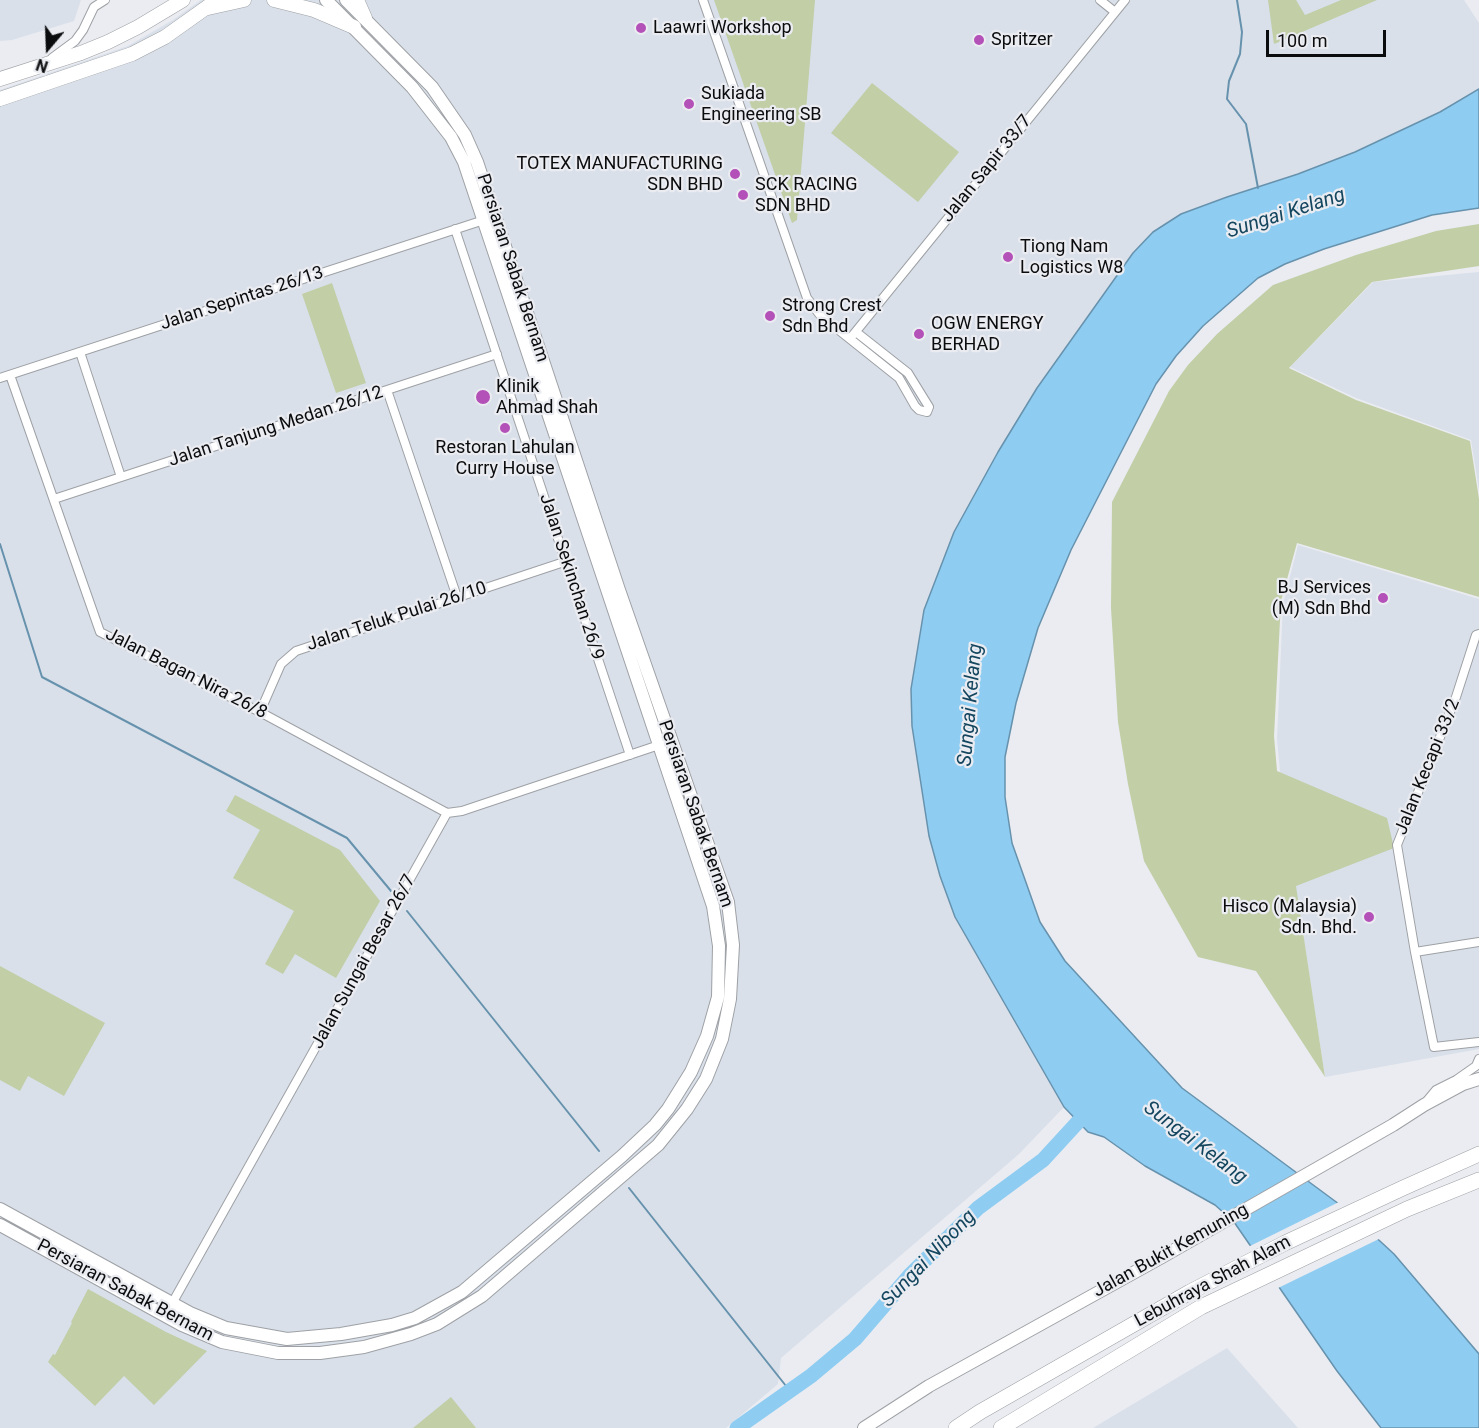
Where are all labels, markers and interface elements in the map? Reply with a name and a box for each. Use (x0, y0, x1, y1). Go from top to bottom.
place label: Laawri Workshop (653, 17, 792, 39)
north arrow (18, 18, 78, 78)
scale bar (1269, 18, 1389, 56)
marker: Laawri Workshop (634, 21, 648, 35)
place label: Spritzer (991, 29, 1053, 51)
text: 100 m (1277, 30, 1328, 51)
marker: Spritzer (972, 33, 986, 47)
text: N (34, 55, 50, 76)
place label: Sukiada Engineering SB (701, 83, 822, 125)
marker: Sukiada Engineering SB (682, 97, 696, 111)
street label: Jalan Sapir 33/7 (937, 111, 1037, 227)
place label: TOTEX MANUFACTURING SDN BHD (516, 153, 723, 195)
marker: TOTEX MANUFACTURING SDN BHD (728, 167, 742, 181)
street label: Persiaran Sabak Bernam (471, 171, 553, 365)
place label: SCK RACING SDN BHD (755, 174, 858, 216)
water label: Sungai Kelang (1224, 184, 1348, 244)
marker: SCK RACING SDN BHD (736, 188, 750, 202)
place label: Tiong Nam Logistics W8 (1020, 236, 1123, 278)
marker: Tiong Nam Logistics W8 (1001, 250, 1015, 264)
street label: Jalan Sepintas 26/13 (158, 262, 326, 336)
place label: Strong Crest Sdn Bhd (782, 295, 882, 338)
marker: Strong Crest Sdn Bhd (763, 309, 777, 323)
place label: OGW ENERGY BERHAD (931, 313, 1044, 356)
marker: OGW ENERGY BERHAD (912, 327, 926, 341)
place label: Klinik Ahmad Shah (496, 376, 598, 418)
street label: Jalan Tanjung Medan 26/12 (166, 382, 386, 472)
marker: Klinik Ahmad Shah (474, 388, 492, 406)
marker: Restoran Lahulan Curry House (498, 421, 512, 435)
place label: Restoran Lahulan Curry House (435, 437, 575, 480)
street label: Jalan Sekinchan 26/9 (534, 491, 608, 663)
place label: BJ Services (M) Sdn Bhd (1272, 577, 1371, 620)
street label: Jalan Teluk Pulai 26/10 (304, 578, 490, 656)
marker: BJ Services (M) Sdn Bhd (1376, 591, 1390, 605)
street label: Jalan Bagan Nira 26/8 (102, 624, 270, 724)
water label: Sungai Kelang (954, 643, 988, 767)
street label: Jalan Kecapi 33/2 (1391, 696, 1465, 838)
street label: Persiaran Sabak Bernam (653, 718, 737, 910)
street label: Jalan Sungai Besar 26/7 (307, 871, 421, 1053)
place label: Hisco (Malaysia) Sdn. Bhd. (1222, 896, 1357, 938)
marker: Hisco (Malaysia) Sdn. Bhd. (1362, 910, 1376, 924)
water label: Sungai Kelang (1139, 1096, 1251, 1190)
street label: Jalan Bukit Kemuning (1090, 1199, 1252, 1303)
water label: Sungai Nibong (877, 1205, 981, 1313)
street label: Lebuhraya Shah Alam (1131, 1232, 1295, 1332)
street label: Persiaran Sabak Bernam (33, 1235, 217, 1347)

